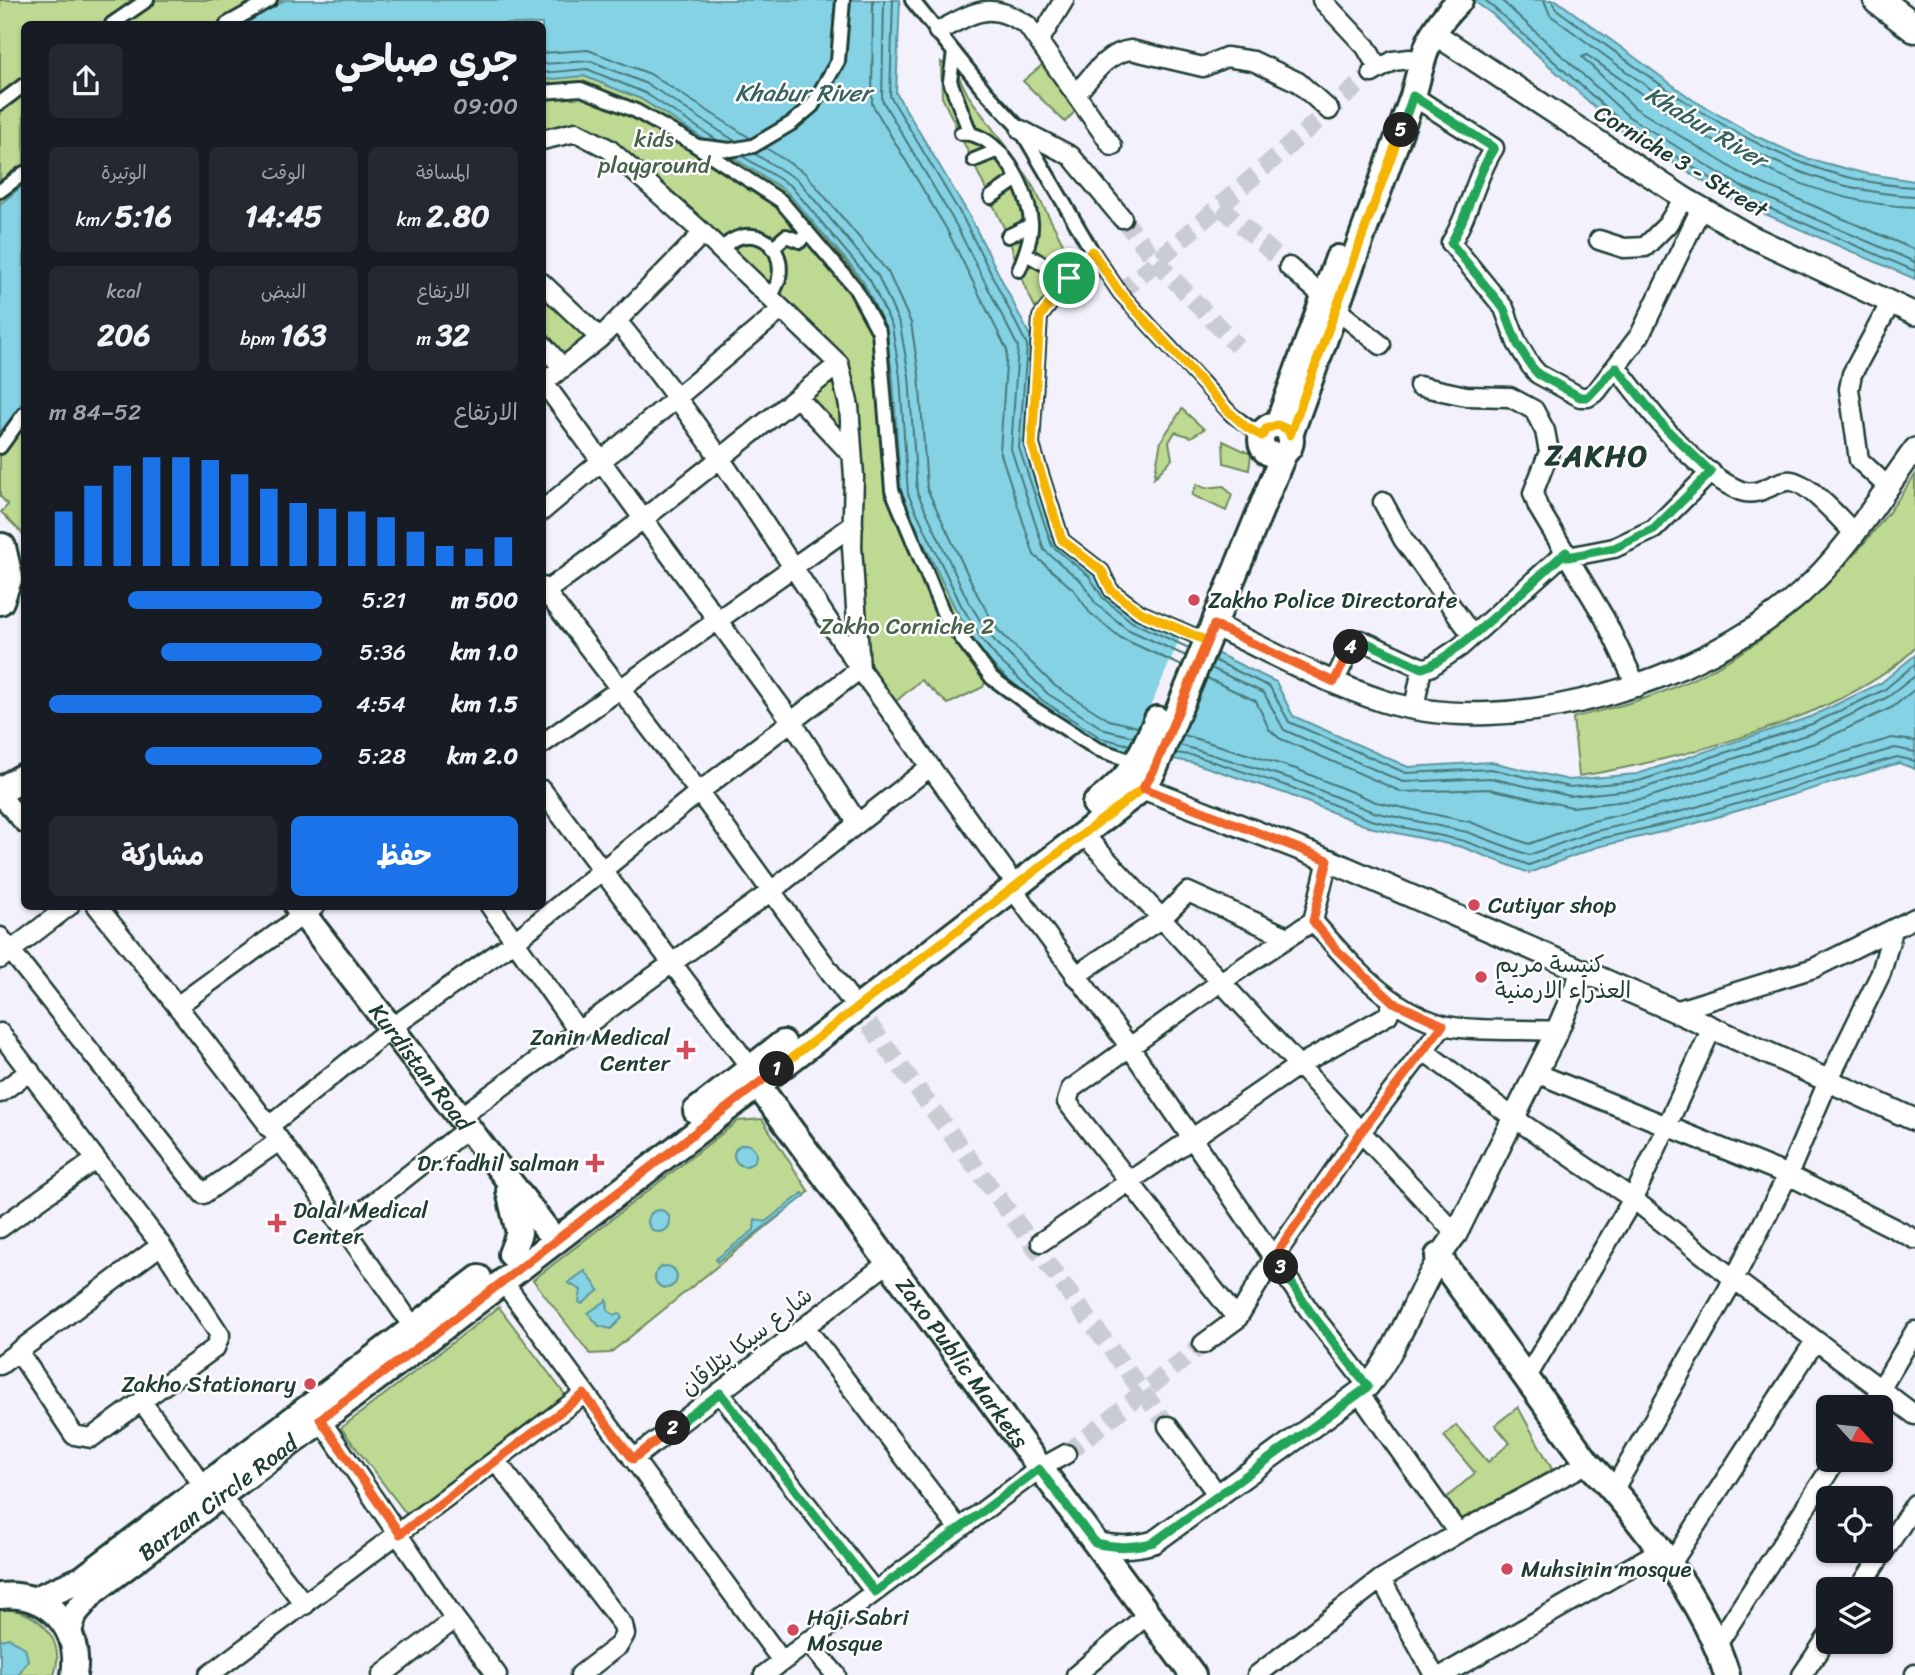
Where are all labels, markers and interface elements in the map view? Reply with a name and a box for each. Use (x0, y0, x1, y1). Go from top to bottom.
text: جري صباحي (335, 26, 518, 93)
button: share (49, 44, 123, 118)
water label: Khabur River (735, 72, 875, 114)
water label: Khabur River (1637, 74, 1778, 182)
text: 09:00 (453, 86, 518, 127)
street label: Corniche 3 - Street (1586, 93, 1777, 231)
pin: 5 (1384, 113, 1418, 148)
text: 5 (1395, 113, 1406, 146)
park label: kids playground (597, 119, 712, 186)
text: الوتيرة (101, 156, 147, 189)
text: الوقت (261, 156, 306, 189)
text: المسافة (416, 156, 470, 189)
text: 5:16 (115, 189, 172, 243)
text: 14:45 (245, 189, 322, 243)
text: 2.80 (426, 189, 490, 243)
text: /km (76, 203, 115, 236)
text: km (397, 203, 426, 236)
pin (1039, 248, 1099, 308)
icon: arrive (1050, 259, 1088, 297)
text: kcal (107, 275, 141, 308)
text: النبض (261, 275, 306, 308)
text: الارتفاع (417, 275, 470, 308)
text: 206 (97, 308, 150, 362)
text: 163 (280, 308, 327, 362)
text: 32 (436, 308, 470, 362)
text: bpm (240, 322, 280, 355)
text: m (417, 322, 436, 355)
text: 52–84 m (49, 392, 141, 433)
text: الارتفاع (454, 392, 518, 433)
district label: ZAKHO (1544, 429, 1649, 483)
text: 5:21 (362, 580, 406, 621)
text: 500 m (451, 580, 518, 621)
place label: Zakho Police Directorate (1208, 580, 1458, 621)
marker: Zakho Police Directorate (1186, 592, 1202, 608)
park label: Zakho Corniche 2 (820, 606, 994, 647)
pin: 4 (1334, 630, 1368, 664)
text: 4 (1345, 630, 1356, 663)
text: 5:36 (359, 632, 406, 673)
text: 1.0 km (451, 632, 518, 673)
text: 4:54 (356, 684, 406, 725)
text: 1.5 km (451, 684, 518, 725)
text: 5:28 (358, 736, 406, 777)
text: 2.0 km (447, 736, 518, 777)
button: مشاركة (49, 816, 277, 896)
button: حفظ (291, 816, 518, 896)
place label: Cutiyar shop (1488, 885, 1616, 926)
marker: Cutiyar shop (1466, 897, 1482, 913)
place label: كنيسة مريم العذراء الارمنية (1495, 944, 1631, 1011)
marker: كنيسة مريم العذراء الارمنية (1473, 969, 1489, 985)
street label: Kurdistan Road (358, 994, 485, 1142)
place label: Zanin Medical Center (530, 1017, 672, 1084)
marker: Zanin Medical Center (676, 1040, 696, 1060)
pin: 1 (760, 1052, 794, 1086)
text: 1 (772, 1052, 781, 1085)
place label: Dr.fadhil salman (417, 1143, 580, 1184)
marker: Dr.fadhil salman (585, 1153, 605, 1173)
place label: Dalal Medical Center (293, 1190, 428, 1257)
marker: Dalal Medical Center (267, 1213, 287, 1233)
pin: 3 (1264, 1250, 1298, 1284)
text: 3 (1275, 1250, 1286, 1283)
street label: Zaxo Public Markets (884, 1268, 1040, 1458)
street label: شارع سيكا پێلاڤان (671, 1276, 822, 1407)
place label: Zakho Stationary (121, 1364, 296, 1405)
marker: Zakho Stationary (302, 1376, 318, 1392)
north arrow (1816, 1395, 1894, 1472)
map controls (1816, 1395, 1893, 1654)
pin: 2 (656, 1410, 690, 1446)
text: 2 (667, 1411, 678, 1444)
street label: Barzan Circle Road (129, 1423, 309, 1572)
button: locate (1816, 1486, 1893, 1563)
place label: Muhsinin mosque (1521, 1549, 1692, 1590)
marker: Muhsinin mosque (1499, 1561, 1515, 1577)
button: layers (1816, 1577, 1893, 1654)
place label: Haji Sabri Mosque (807, 1597, 909, 1664)
marker: Haji Sabri Mosque (785, 1622, 801, 1638)

